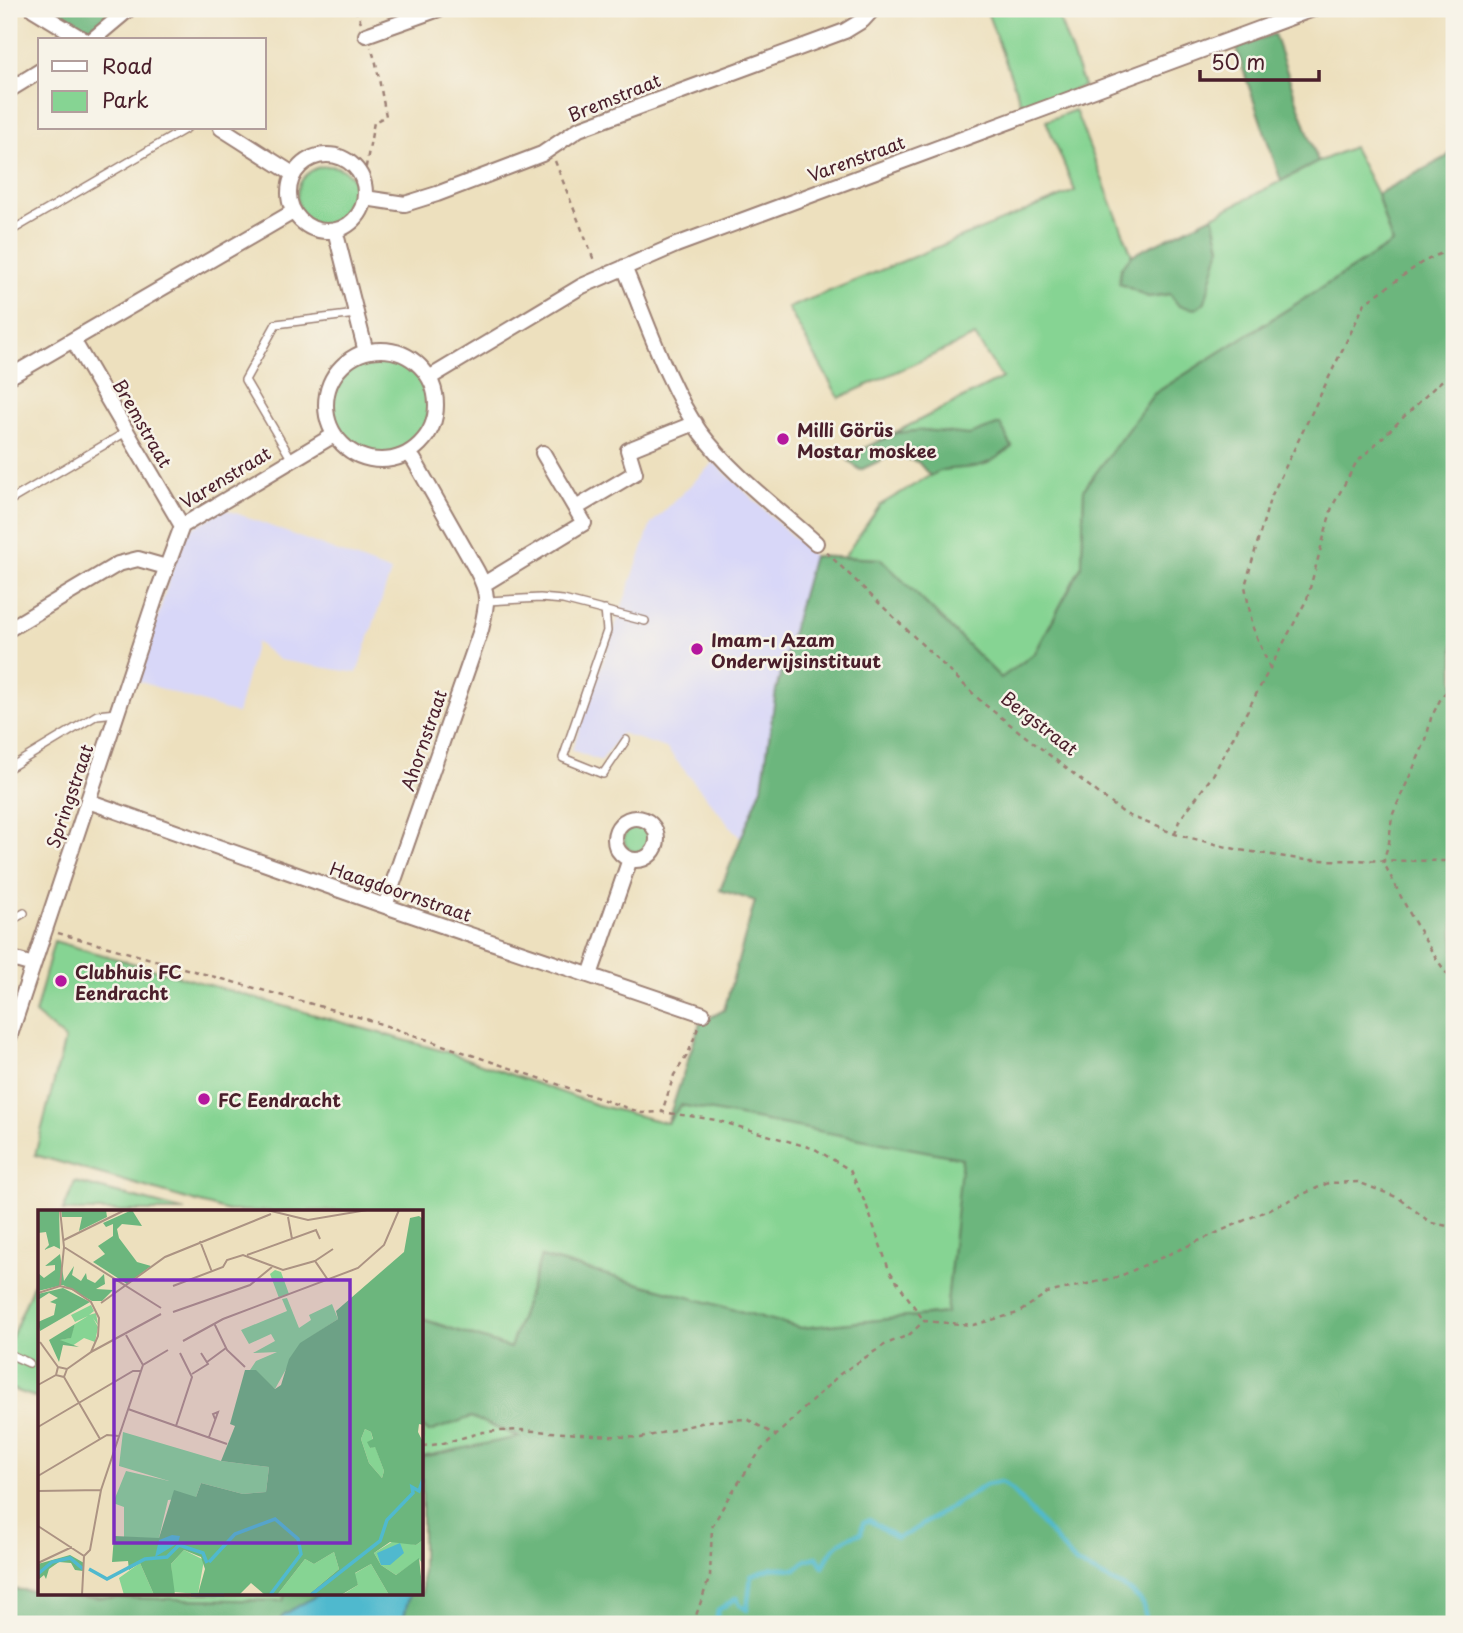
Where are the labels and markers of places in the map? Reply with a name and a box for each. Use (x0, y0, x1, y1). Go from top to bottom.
place label: Milli Görüs Mostar moskee (797, 416, 937, 464)
marker: Milli Görüs Mostar moskee (775, 431, 791, 447)
place label: Imam-ı Azam Onderwijsinstituut (711, 626, 881, 674)
marker: Imam-ı Azam Onderwijsinstituut (689, 641, 705, 657)
place label: Clubhuis FC Eendracht (75, 958, 182, 1006)
marker: Clubhuis FC Eendracht (53, 973, 69, 989)
place label: FC Eendracht (218, 1086, 341, 1113)
marker: FC Eendracht (196, 1091, 212, 1107)

